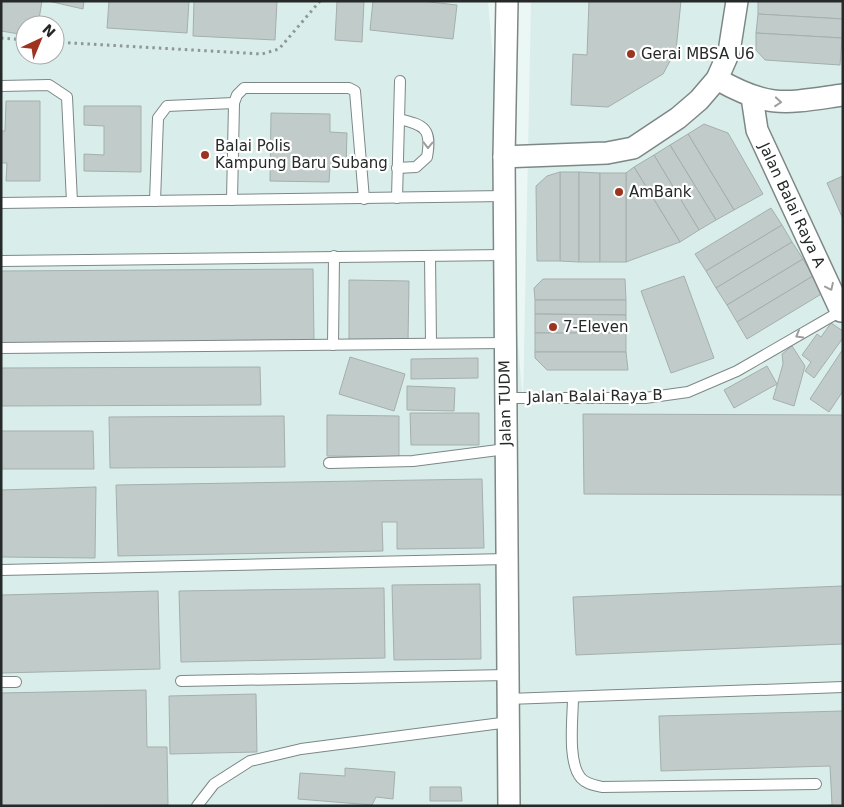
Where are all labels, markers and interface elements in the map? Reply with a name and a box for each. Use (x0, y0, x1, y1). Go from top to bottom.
north arrow (15, 15, 65, 65)
text: N (39, 21, 59, 40)
place label: Gerai MBSA U6 (641, 45, 754, 63)
marker: Gerai MBSA U6 (625, 48, 637, 60)
one-way arrow (775, 96, 783, 107)
place label: Balai Polis Kampung Baru Subang (215, 137, 388, 172)
street label: Jalan Balai Raya A (755, 139, 829, 271)
one-way arrow (423, 142, 433, 150)
marker: Balai Polis Kampung Baru Subang (199, 149, 211, 161)
place label: AmBank (629, 183, 692, 201)
marker: AmBank (613, 186, 625, 198)
one-way arrow (824, 282, 834, 291)
place label: 7-Eleven (563, 318, 628, 336)
marker: 7-Eleven (547, 321, 559, 333)
one-way arrow (795, 329, 804, 339)
street label: Jalan TUDM (495, 360, 515, 447)
street label: Jalan Balai Raya B (526, 386, 663, 406)

